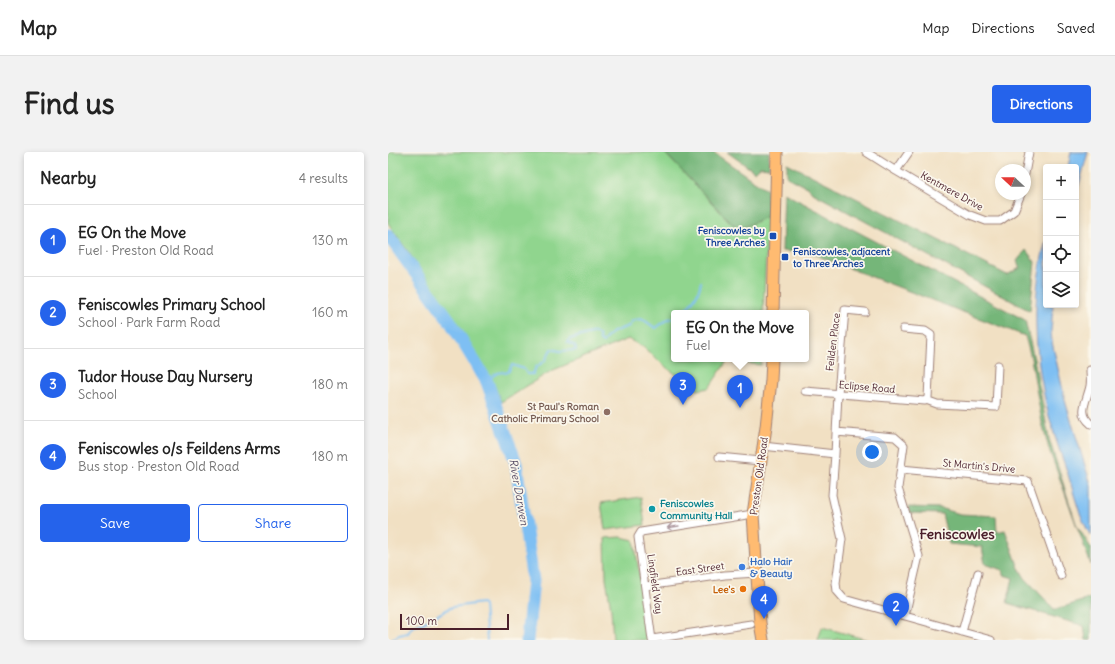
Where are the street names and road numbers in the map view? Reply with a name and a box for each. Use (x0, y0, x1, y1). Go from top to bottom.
street label: Kentmere Drive (918, 168, 986, 214)
street label: Feilden Place (823, 312, 843, 372)
street label: Eclipse Road (838, 378, 896, 396)
street label: Preston Old Road (747, 436, 771, 516)
street label: St Martin's Drive (942, 456, 1016, 476)
street label: Lingfield Way (644, 553, 666, 615)
street label: East Street (675, 559, 726, 579)

